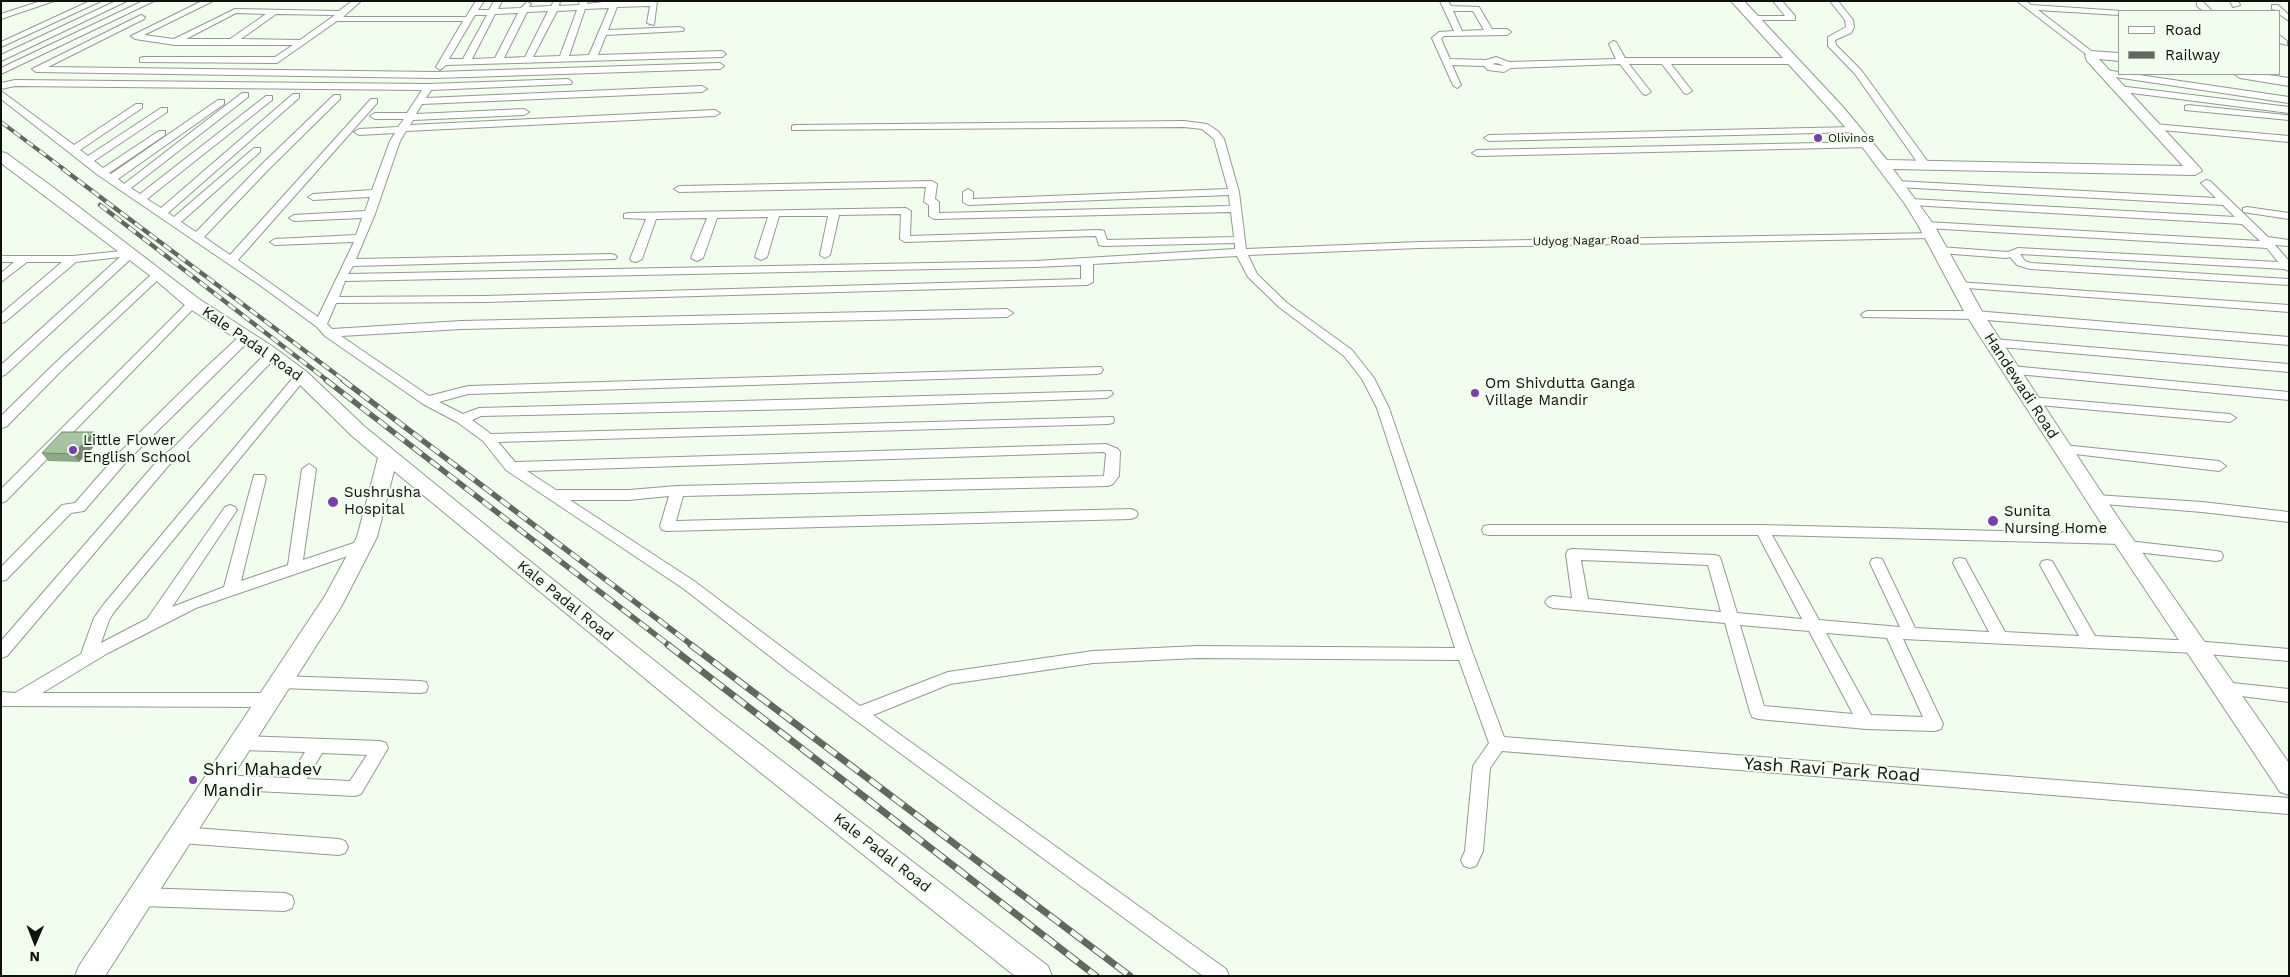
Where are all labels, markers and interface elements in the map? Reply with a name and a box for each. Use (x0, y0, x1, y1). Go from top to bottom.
legend (2118, 10, 2280, 75)
text: Road (2165, 21, 2202, 39)
text: Railway (2165, 46, 2220, 64)
place label: Olivinos (1828, 131, 1874, 145)
marker: Olivinos (1812, 132, 1824, 144)
street label: Udyog Nagar Road (1532, 233, 1640, 249)
street label: Kale Padal Road (198, 303, 306, 385)
street label: Handewadi Road (1980, 330, 2062, 442)
place label: Om Shivdutta Ganga Village Mandir (1485, 375, 1635, 410)
marker: Om Shivdutta Ganga Village Mandir (1469, 387, 1481, 399)
place label: Little Flower English School (83, 432, 191, 467)
marker: Little Flower English School (67, 444, 79, 456)
place label: Sushrusha Hospital (344, 484, 421, 519)
marker: Sushrusha Hospital (326, 495, 340, 509)
place label: Sunita Nursing Home (2004, 503, 2107, 538)
marker: Sunita Nursing Home (1986, 514, 2000, 528)
street label: Kale Padal Road (513, 557, 617, 645)
street label: Yash Ravi Park Road (1743, 753, 1921, 787)
place label: Shri Mahadev Mandir (203, 759, 322, 802)
marker: Shri Mahadev Mandir (187, 774, 199, 786)
street label: Kale Padal Road (830, 809, 934, 897)
north arrow (10, 917, 60, 967)
text: N (29, 949, 40, 965)

